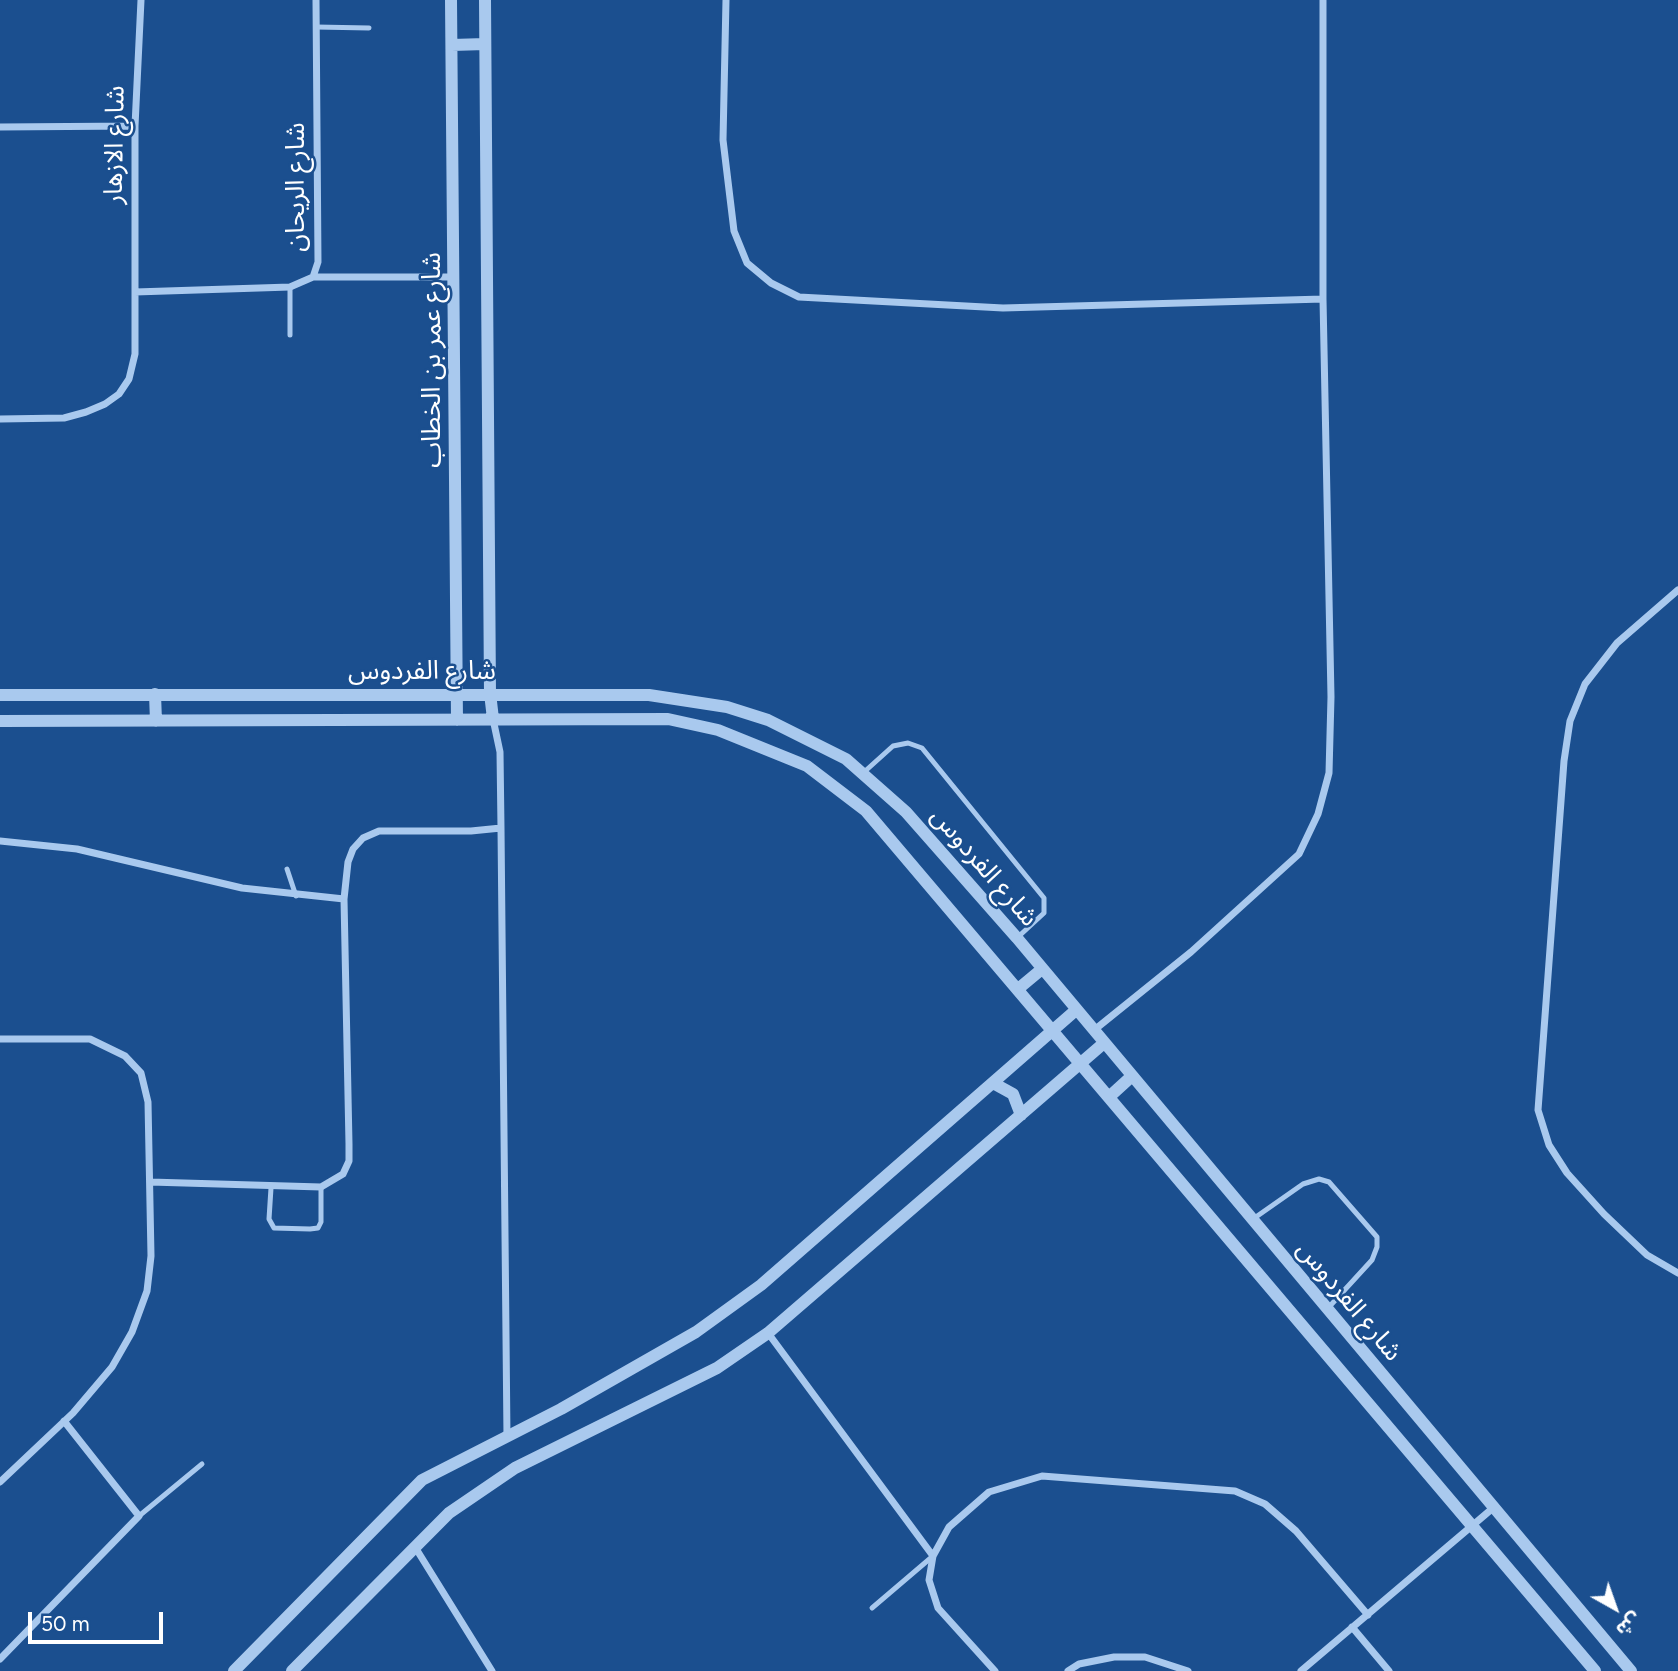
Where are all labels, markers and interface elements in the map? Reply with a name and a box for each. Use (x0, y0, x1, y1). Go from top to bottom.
street label: شارع الازهار (98, 85, 132, 205)
street label: شارع الريحان (280, 122, 312, 252)
street label: شارع عمر بن الخطاب (416, 252, 448, 468)
street label: شارع الفردوس (348, 655, 496, 687)
street label: شارع الفردوس (924, 801, 1044, 933)
street label: شارع الفردوس (1290, 1234, 1408, 1368)
north arrow (1580, 1573, 1650, 1643)
scale bar (32, 1598, 166, 1642)
text: ش (1611, 1607, 1646, 1642)
text: 50 m (41, 1611, 90, 1636)

